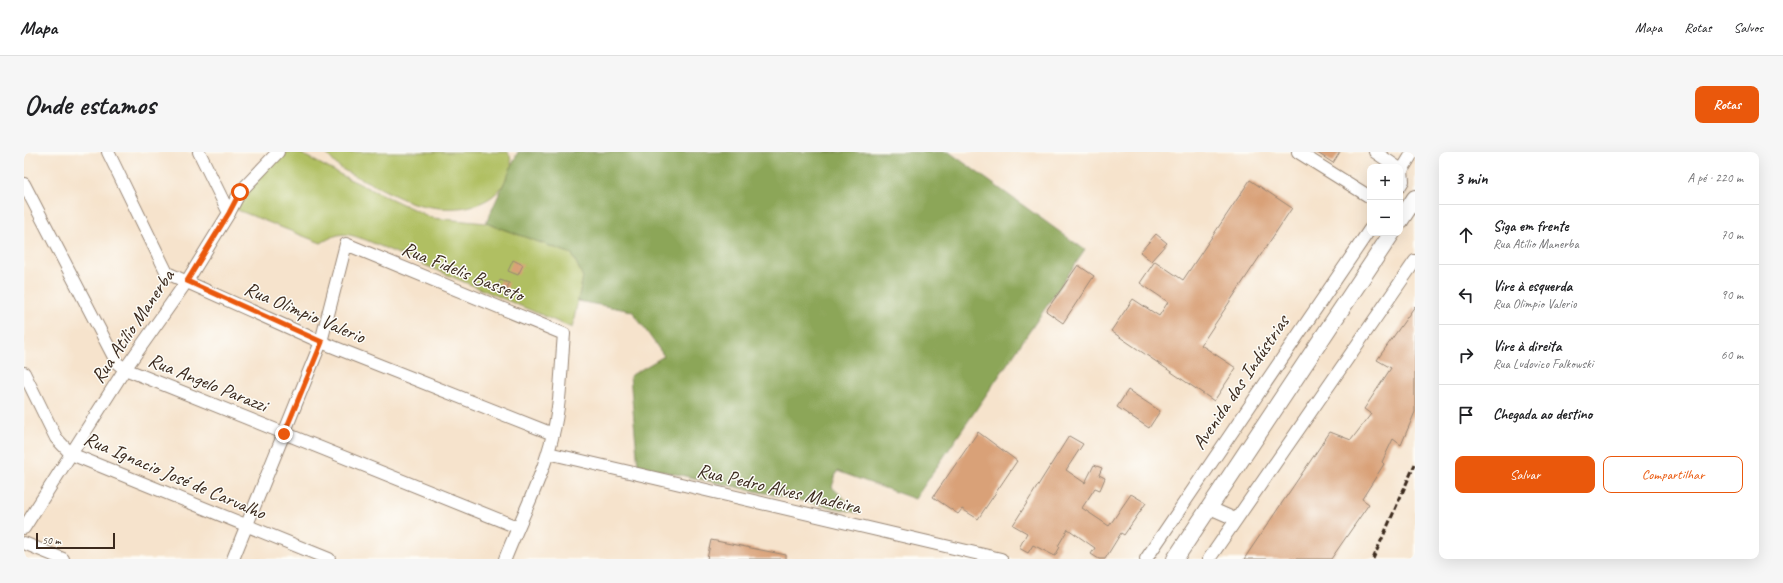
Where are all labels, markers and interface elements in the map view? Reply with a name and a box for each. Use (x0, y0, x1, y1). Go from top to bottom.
text: Mapa (20, 16, 57, 40)
text: Mapa (1635, 19, 1662, 36)
text: Rotas (1684, 19, 1712, 36)
text: Salvos (1734, 19, 1763, 36)
button: Rotas (1695, 86, 1759, 123)
text: Onde estamos (24, 87, 156, 122)
map controls (1367, 164, 1403, 236)
button: + (1367, 164, 1403, 200)
text: 3 min (1455, 168, 1488, 189)
text: A pé · 220 m (1687, 170, 1743, 186)
route start (231, 183, 249, 201)
button: − (1367, 200, 1403, 236)
text: Siga em frente (1493, 217, 1569, 236)
icon: ahead (1455, 224, 1477, 246)
text: 70 m (1721, 227, 1743, 243)
street label: Rua Fidelis Basseto (398, 236, 529, 308)
text: Rua Atílio Manerba (1493, 236, 1579, 252)
street label: Rua Atílio Manerba (85, 263, 181, 388)
street label: Rua Olimpio Valerio (241, 276, 370, 349)
text: Vire à esquerda (1493, 277, 1572, 296)
icon: left (1455, 284, 1477, 306)
text: 90 m (1721, 287, 1743, 303)
text: Rua Olimpio Valerio (1493, 296, 1577, 312)
street label: Avenida das Indústrias (1186, 309, 1296, 454)
text: Vire à direita (1493, 337, 1562, 356)
icon: right (1455, 344, 1477, 366)
street label: Rua Angelo Parazzi (145, 347, 273, 419)
text: 60 m (1721, 347, 1743, 363)
text: Rua Ludovico Falkowski (1493, 356, 1593, 372)
icon: arrive (1455, 404, 1477, 426)
text: Chegada ao destino (1493, 405, 1592, 424)
route end (275, 425, 293, 443)
street label: Rua Ignacio José de Carvalho (80, 426, 270, 525)
button: Salvar (1455, 456, 1595, 493)
button: Compartilhar (1603, 456, 1743, 493)
street label: Rua Pedro Alves Madeira (695, 458, 865, 520)
scale bar (36, 531, 115, 550)
text: 50 m (42, 533, 61, 547)

